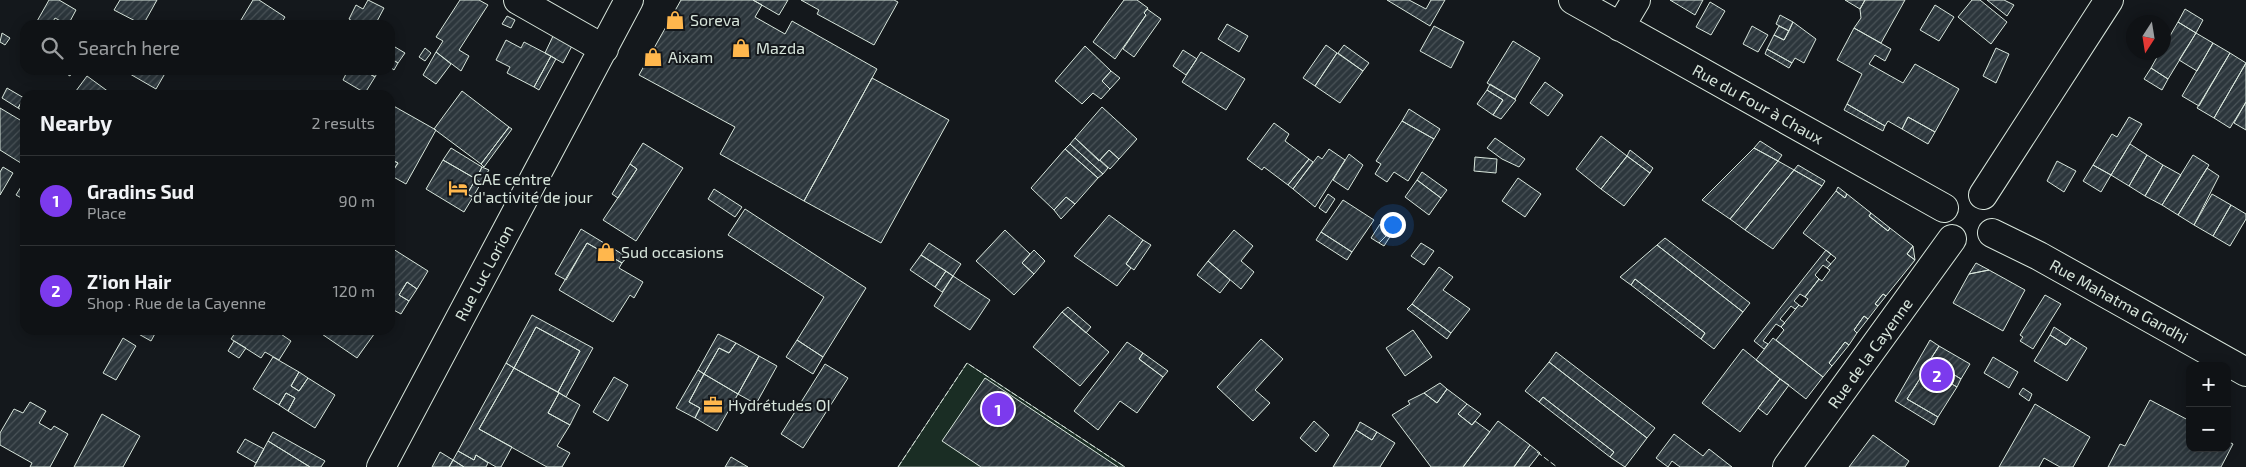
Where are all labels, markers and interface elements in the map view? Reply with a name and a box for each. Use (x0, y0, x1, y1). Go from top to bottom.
shop icon: Soreva (664, 9, 686, 31)
place label: Soreva (690, 10, 740, 29)
north arrow (2126, 15, 2171, 60)
search box (20, 20, 395, 75)
icon: search (38, 34, 66, 62)
text: Search here (78, 36, 180, 59)
shop icon: Mazda (730, 37, 752, 59)
place label: Mazda (756, 38, 805, 57)
shop icon: Aixam (642, 46, 664, 68)
place label: Aixam (668, 47, 713, 66)
street label: Rue du Four à Chaux (1690, 60, 1827, 148)
text: Nearby (40, 110, 112, 135)
text: 2 results (312, 113, 375, 132)
place label: CAE centre d'activité de jour (473, 169, 593, 207)
hotel icon: CAE centre d'activité de jour (447, 177, 469, 199)
text: Gradins Sud (87, 180, 194, 203)
text: 1 (53, 191, 59, 210)
text: 90 m (339, 191, 375, 210)
text: Place (87, 203, 126, 222)
your location (1380, 212, 1406, 238)
street label: Rue Luc Lorion (450, 222, 517, 324)
shop icon: Sud occasions (595, 241, 617, 263)
place label: Sud occasions (621, 242, 724, 261)
street label: Rue Mahatma Gandhi (2047, 255, 2192, 346)
text: Z'ion Hair (87, 270, 171, 293)
text: 2 (51, 281, 61, 300)
text: 120 m (332, 281, 375, 300)
text: Shop · Rue de la Cayenne (87, 293, 266, 312)
street label: Rue de la Cayenne (1823, 294, 1916, 412)
pin: 2 (1921, 356, 1953, 394)
map controls (2186, 362, 2231, 452)
button: + (2186, 362, 2231, 407)
pin: 1 (982, 390, 1014, 428)
office icon: Hydrétudes OI (702, 394, 724, 416)
place label: Hydrétudes OI (728, 395, 831, 414)
button: − (2186, 407, 2231, 452)

